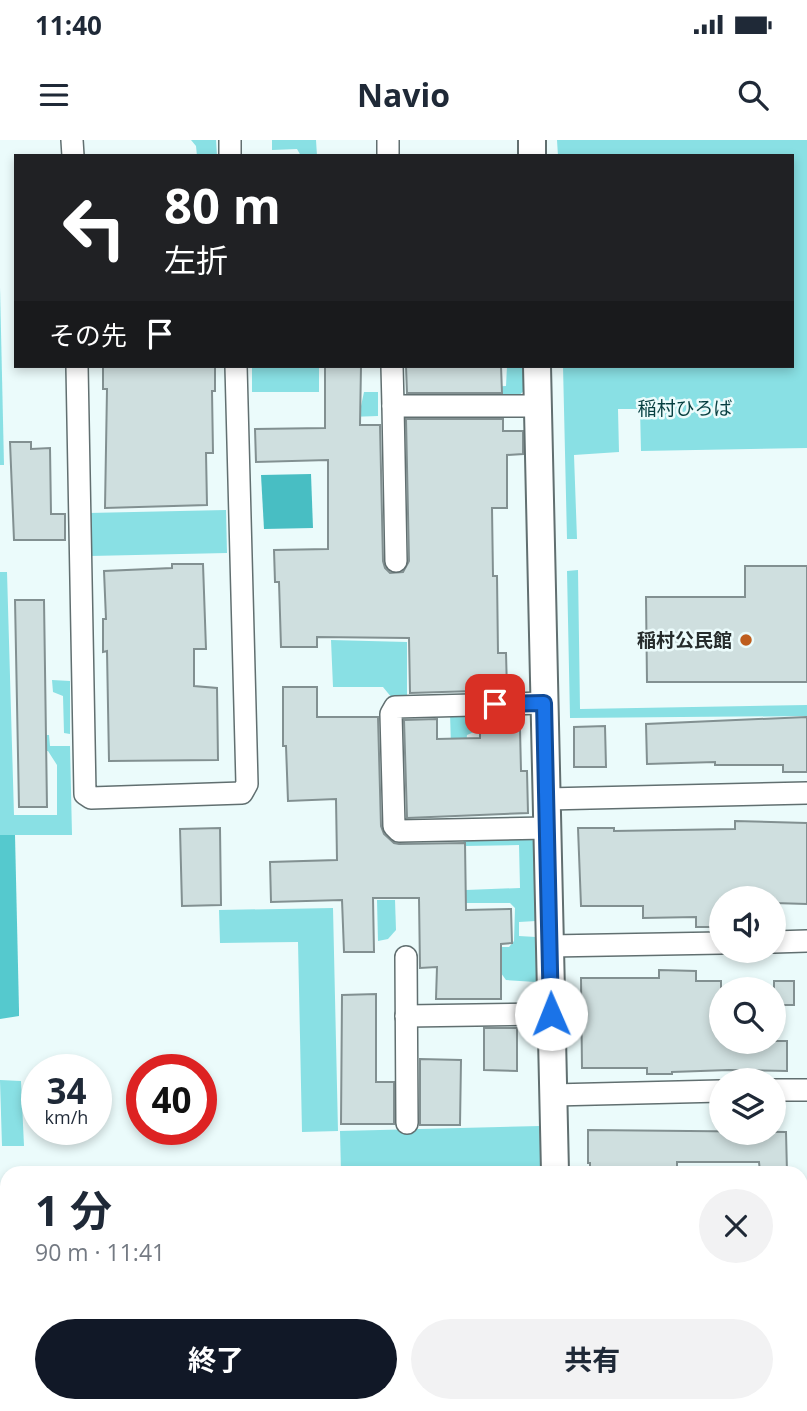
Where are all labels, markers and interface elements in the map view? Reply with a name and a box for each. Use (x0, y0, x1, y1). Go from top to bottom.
text: 11:40 (35, 7, 102, 43)
text: Navio (357, 73, 450, 116)
icon: menu (35, 76, 73, 114)
icon: search (734, 76, 772, 114)
text: 80 m (164, 172, 281, 238)
icon: left (49, 182, 140, 273)
text: 左折 (164, 238, 228, 281)
icon: arrive (141, 315, 179, 353)
text: その先 (49, 317, 127, 353)
park label: 稲村ひろば (637, 395, 733, 421)
place label: 稲村公民館 (637, 627, 732, 653)
marker: 稲村公民館 (738, 632, 754, 648)
pin (465, 674, 525, 734)
icon: arrive (476, 685, 514, 723)
map controls (709, 886, 786, 1145)
button: sound (709, 886, 786, 963)
position arrow (514, 977, 588, 1051)
button: search (709, 977, 786, 1054)
speed limit sign: 40 (126, 1054, 217, 1145)
text: 34 (46, 1067, 87, 1114)
button: layers (709, 1068, 786, 1145)
text: km/h (45, 1105, 88, 1129)
text: 1 分 (35, 1181, 112, 1238)
button: close (699, 1189, 773, 1263)
text: 90 m · 11:41 (35, 1236, 165, 1268)
button: 終了 (35, 1319, 397, 1399)
button: 共有 (411, 1319, 773, 1399)

